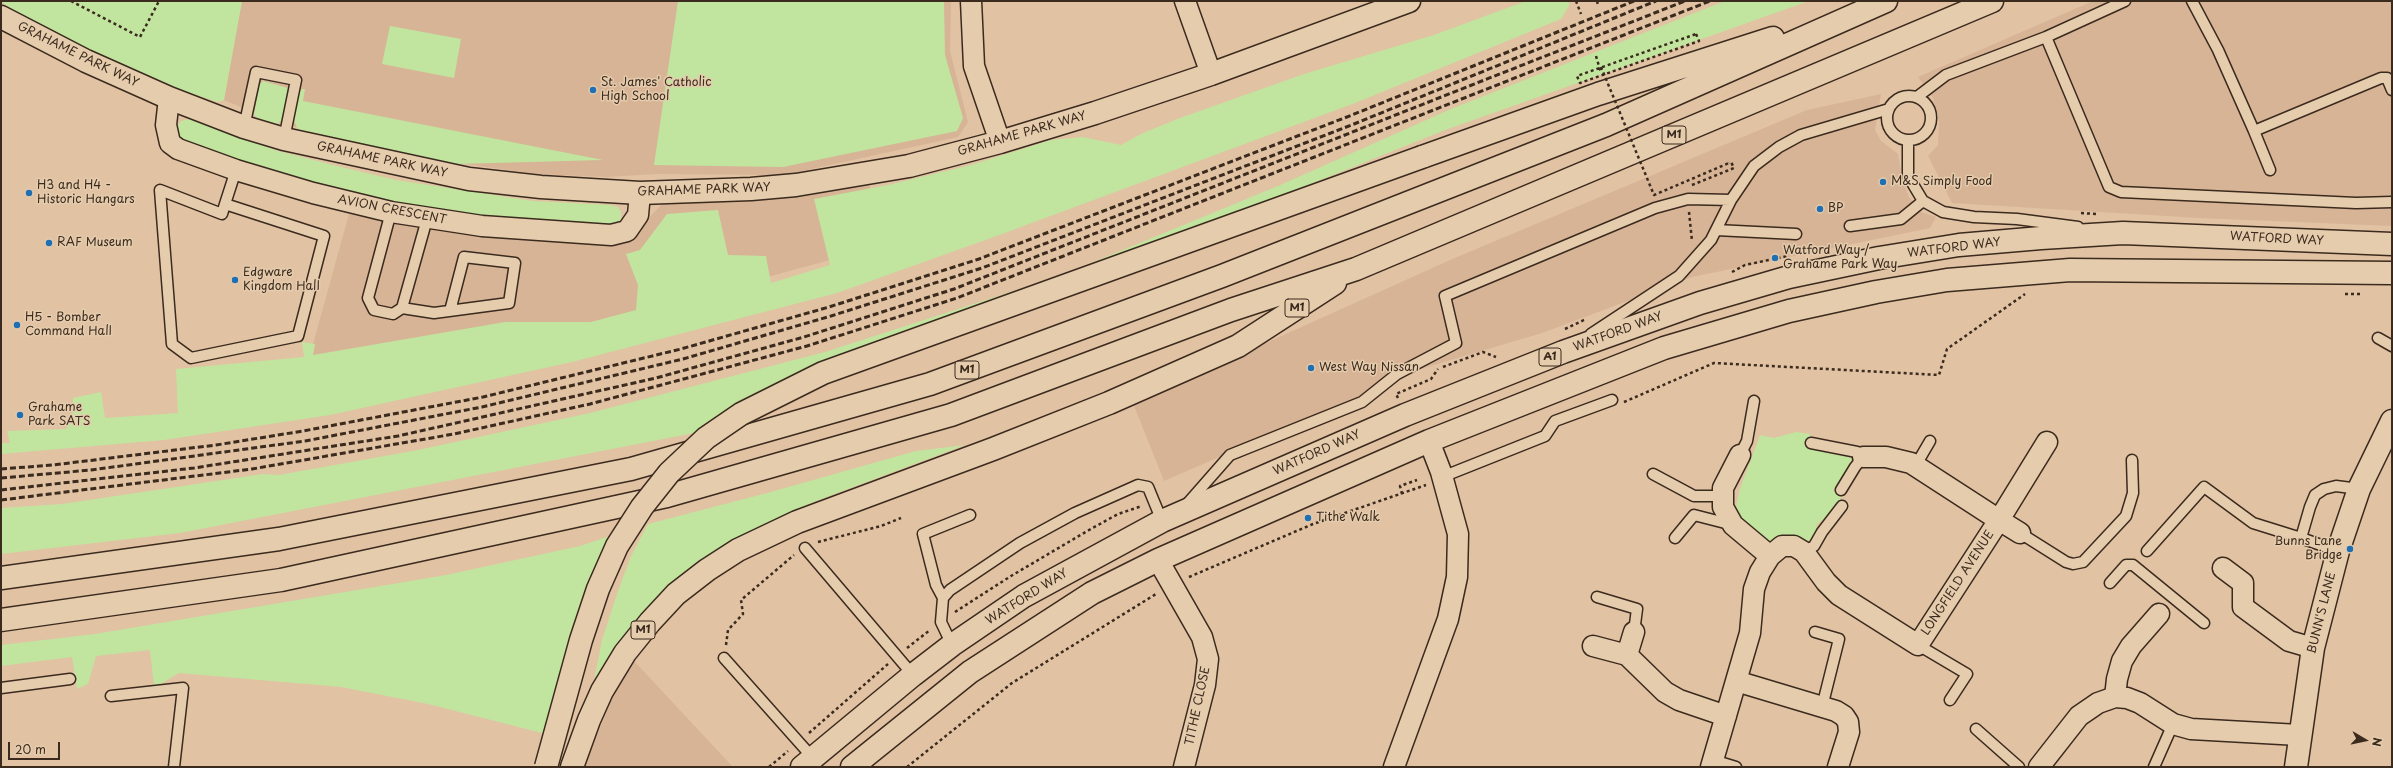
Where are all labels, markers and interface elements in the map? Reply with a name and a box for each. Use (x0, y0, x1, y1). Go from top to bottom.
street label: GRAHAME PARK WAY (15, 19, 141, 91)
place label: St. James' Catholic High School (601, 76, 711, 104)
marker: St. James' Catholic High School (588, 85, 598, 95)
street label: GRAHAME PARK WAY (956, 109, 1088, 159)
road number: M1 (1662, 126, 1686, 144)
street label: GRAHAME PARK WAY (315, 139, 449, 181)
place label: M&S Simply Food (1891, 175, 1992, 189)
marker: M&S Simply Food (1878, 177, 1888, 187)
place label: H3 and H4 - Historic Hangars (37, 179, 135, 207)
street label: GRAHAME PARK WAY (637, 180, 771, 200)
marker: H3 and H4 - Historic Hangars (24, 188, 34, 198)
street label: AVION CRESCENT (336, 192, 448, 228)
place label: BP (1828, 202, 1843, 216)
marker: BP (1815, 204, 1825, 214)
street label: WATFORD WAY (2230, 229, 2324, 249)
street label: WATFORD WAY (1906, 235, 2002, 261)
place label: RAF Museum (57, 236, 133, 250)
marker: RAF Museum (44, 238, 54, 248)
place label: Watford Way / Grahame Park Way (1783, 244, 1897, 272)
marker: Watford Way / Grahame Park Way (1770, 253, 1780, 263)
place label: Edgware Kingdom Hall (243, 266, 320, 294)
marker: Edgware Kingdom Hall (230, 275, 240, 285)
road number: M1 (1285, 299, 1309, 317)
street label: WATFORD WAY (1571, 309, 1665, 355)
place label: H5 - Bomber Command Hall (25, 311, 112, 339)
marker: H5 - Bomber Command Hall (12, 320, 22, 330)
road number: A1 (1539, 348, 1561, 366)
road number: M1 (955, 361, 979, 379)
place label: West Way Nissan (1319, 361, 1419, 375)
marker: West Way Nissan (1306, 363, 1316, 373)
place label: Grahame Park SATS (28, 401, 90, 429)
marker: Grahame Park SATS (15, 410, 25, 420)
street label: WATFORD WAY (1271, 427, 1363, 479)
place label: Tithe Walk (1316, 511, 1380, 525)
marker: Tithe Walk (1303, 513, 1313, 523)
street label: LONGFIELD AVENUE (1919, 528, 1997, 638)
place label: Bunns Lane Bridge (2274, 535, 2342, 563)
marker: Bunns Lane Bridge (2345, 544, 2355, 554)
street label: WATFORD WAY (983, 566, 1071, 628)
street label: BUNN'S LANE (2305, 570, 2339, 656)
road number: M1 (631, 621, 655, 639)
street label: TITHE CLOSE (1183, 665, 1213, 747)
north arrow (2345, 720, 2385, 760)
scale bar (10, 734, 62, 760)
text: N (2368, 736, 2386, 748)
text: 20 m (15, 740, 46, 758)

